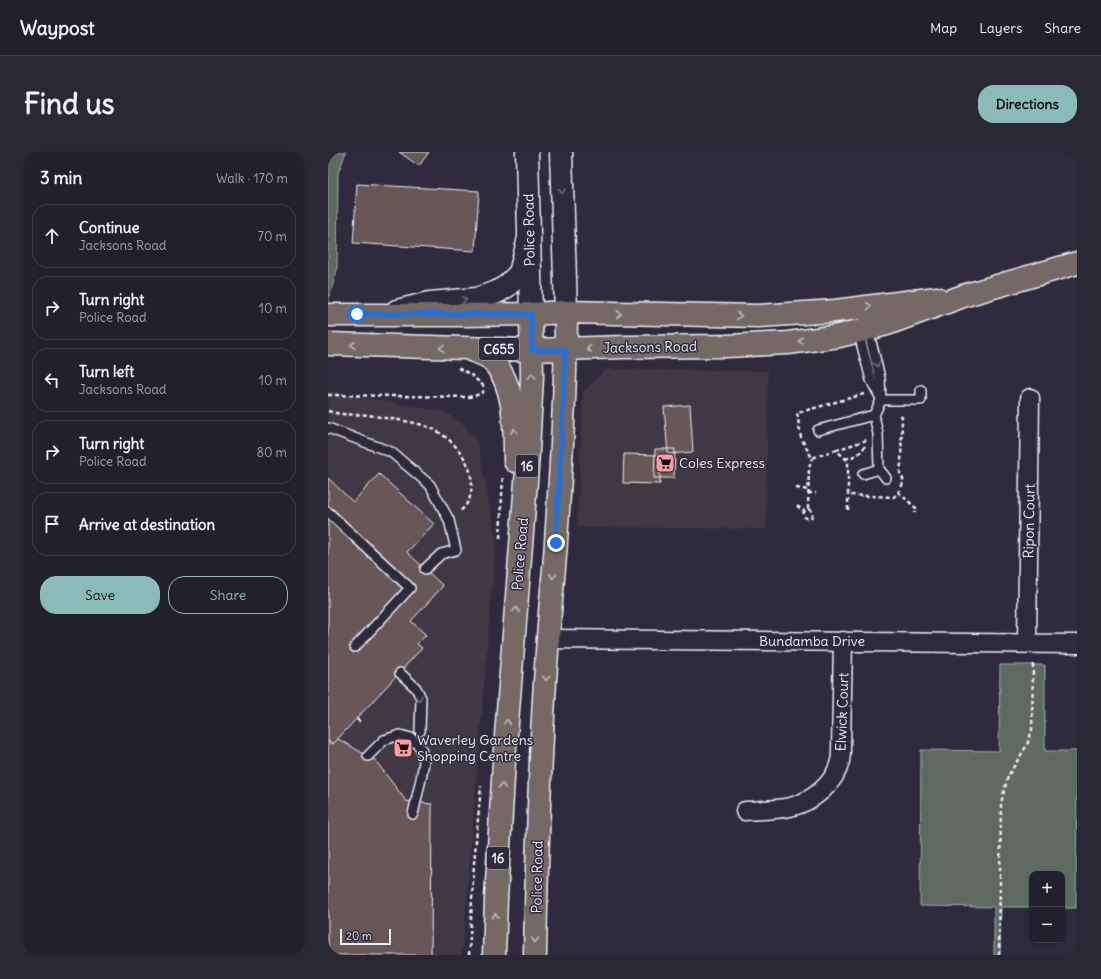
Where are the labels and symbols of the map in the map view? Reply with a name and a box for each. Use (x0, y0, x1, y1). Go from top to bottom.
one-way arrow (558, 188, 567, 194)
street label: Police Road (519, 193, 539, 267)
one-way arrow (461, 296, 467, 305)
one-way arrow (866, 302, 872, 311)
route start (348, 305, 366, 323)
one-way arrow (616, 310, 622, 318)
one-way arrow (736, 312, 742, 320)
one-way arrow (798, 336, 804, 345)
street label: Jacksons Road (603, 337, 697, 357)
road number: C655 (479, 338, 519, 360)
one-way arrow (350, 340, 356, 349)
one-way arrow (439, 344, 445, 352)
one-way arrow (586, 344, 592, 353)
one-way arrow (872, 361, 880, 368)
one-way arrow (528, 373, 536, 379)
one-way arrow (509, 428, 518, 434)
supermarket icon: Coles Express (654, 452, 676, 474)
place label: Coles Express (679, 454, 765, 472)
road number: 16 (516, 455, 538, 477)
street label: Ripon Court (1019, 483, 1039, 559)
street label: Police Road (508, 517, 532, 591)
route end (547, 534, 565, 552)
one-way arrow (549, 573, 558, 579)
one-way arrow (511, 607, 520, 613)
street label: Bundamba Drive (759, 632, 865, 650)
street label: Elwick Court (832, 672, 852, 752)
one-way arrow (541, 675, 550, 681)
one-way arrow (415, 695, 423, 702)
one-way arrow (502, 719, 511, 725)
place label: Waverley Gardens Shopping Centre (417, 731, 533, 765)
supermarket icon: Waverley Gardens Shopping Centre (392, 737, 414, 759)
one-way arrow (498, 783, 506, 789)
street label: Police Road (527, 840, 547, 914)
road number: 16 (487, 847, 509, 869)
one-way arrow (491, 913, 499, 919)
scale bar (340, 927, 391, 946)
one-way arrow (531, 937, 539, 943)

